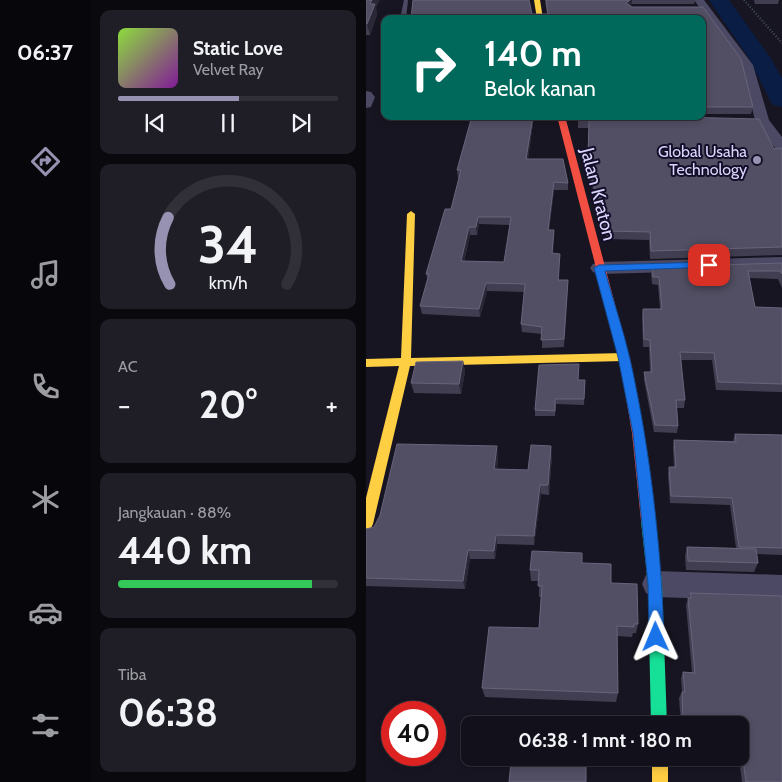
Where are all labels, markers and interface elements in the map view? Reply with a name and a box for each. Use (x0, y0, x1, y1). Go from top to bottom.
text: 140 m (484, 32, 582, 75)
icon: right (401, 35, 466, 100)
text: Static Love (193, 37, 283, 60)
text: 06:37 (17, 39, 73, 66)
text: Velvet Ray (193, 60, 264, 79)
text: Belok kanan (484, 75, 596, 102)
icon: previous (141, 109, 169, 137)
icon: pause (214, 109, 242, 137)
icon: next (287, 109, 315, 137)
place label: Global Usaha Technology (658, 142, 747, 179)
icon: directions (28, 144, 63, 179)
street label: Jalan Kraton (576, 144, 621, 243)
marker: Global Usaha Technology (751, 154, 763, 166)
text: 34 (198, 213, 258, 276)
pin (688, 244, 730, 286)
icon: arrive (695, 251, 723, 279)
icon: music (28, 257, 63, 292)
text: km/h (208, 272, 248, 293)
text: AC (118, 357, 138, 376)
icon: phone (28, 369, 63, 404)
text: 20° (199, 381, 257, 428)
text: − (118, 388, 130, 422)
text: + (326, 388, 338, 422)
icon: climate (28, 482, 63, 517)
text: Jangkauan · 88% (118, 503, 231, 522)
text: 440 km (118, 527, 252, 574)
icon: car (28, 595, 63, 630)
position arrow (629, 610, 681, 662)
text: Tiba (118, 665, 146, 684)
text: 06:38 (118, 689, 218, 736)
speed limit sign: 40 (381, 701, 446, 766)
icon: filters (28, 708, 63, 743)
text: 06:38 · 1 mnt · 180 m (518, 729, 692, 752)

